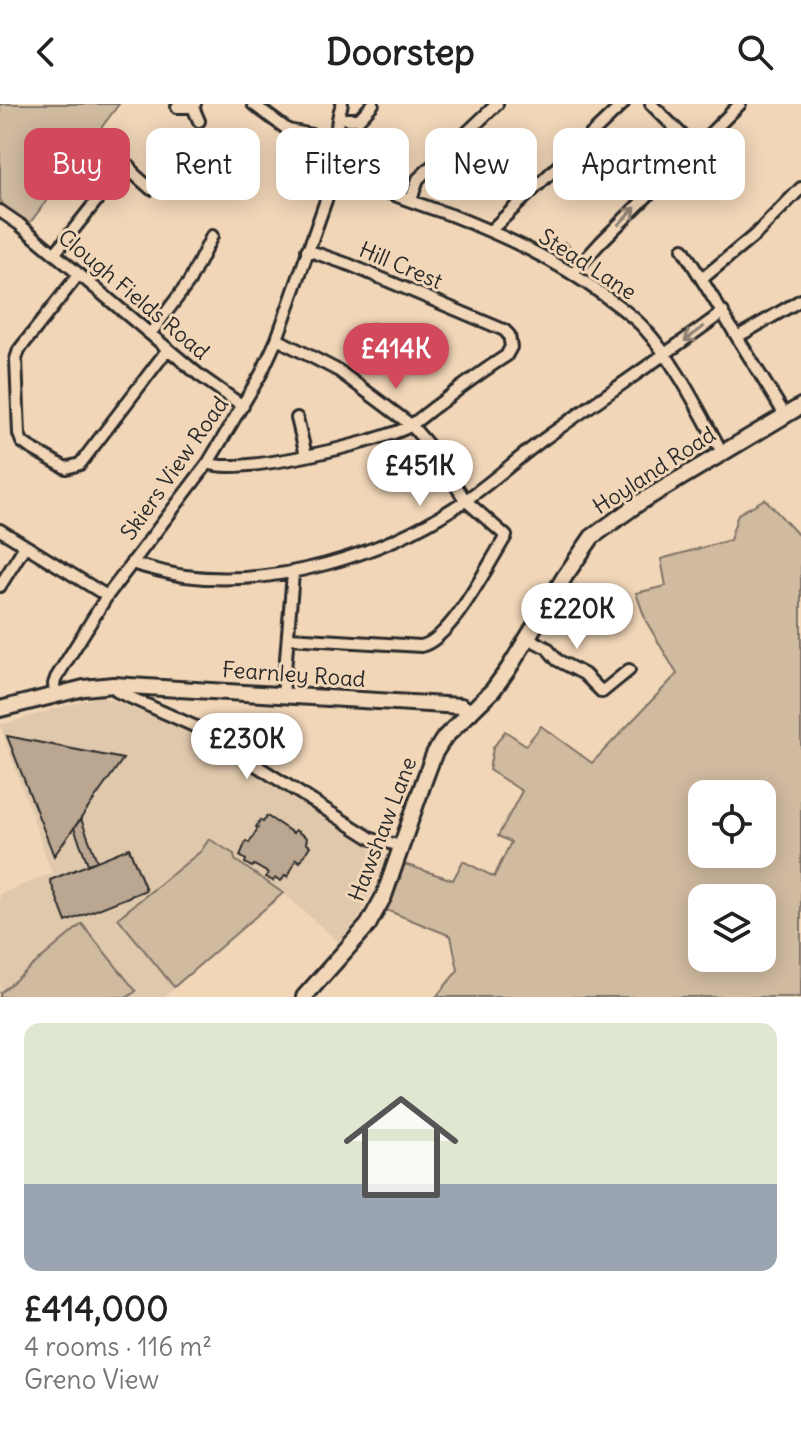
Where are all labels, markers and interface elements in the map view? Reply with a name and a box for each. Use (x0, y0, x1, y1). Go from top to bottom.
icon: back (24, 30, 68, 74)
text: Doorstep (326, 30, 475, 75)
icon: search (733, 30, 777, 74)
chip: Buy (24, 128, 130, 200)
chip: Rent (146, 128, 260, 200)
chip: Filters (276, 128, 409, 200)
chip: New (425, 128, 537, 200)
chip: Apartment (553, 128, 745, 200)
one-way arrow (617, 207, 636, 226)
street label: Stead Lane (534, 222, 642, 306)
street label: Clough Fields Road (53, 223, 215, 365)
street label: Hill Crest (355, 235, 447, 295)
pin: £414K (340, 323, 452, 391)
one-way arrow (684, 326, 705, 343)
text: £414K (361, 332, 431, 365)
street label: Skiers View Road (114, 391, 234, 545)
street label: Hoyland Road (587, 420, 721, 520)
pin: £451K (364, 440, 476, 508)
text: £451K (385, 449, 455, 482)
pin: £220K (521, 583, 633, 651)
text: £220K (539, 592, 615, 625)
street label: Fearnley Road (221, 655, 367, 693)
pin: £230K (191, 713, 303, 781)
text: £230K (209, 722, 285, 755)
street label: Hawshaw Lane (342, 753, 422, 905)
map controls (688, 780, 776, 972)
button: locate (688, 780, 776, 868)
button: layers (688, 884, 776, 972)
icon: home (329, 1075, 473, 1219)
text: £414,000 (24, 1287, 169, 1330)
text: 4 rooms · 116 m² (24, 1330, 212, 1363)
text: Greno View (24, 1363, 159, 1396)

